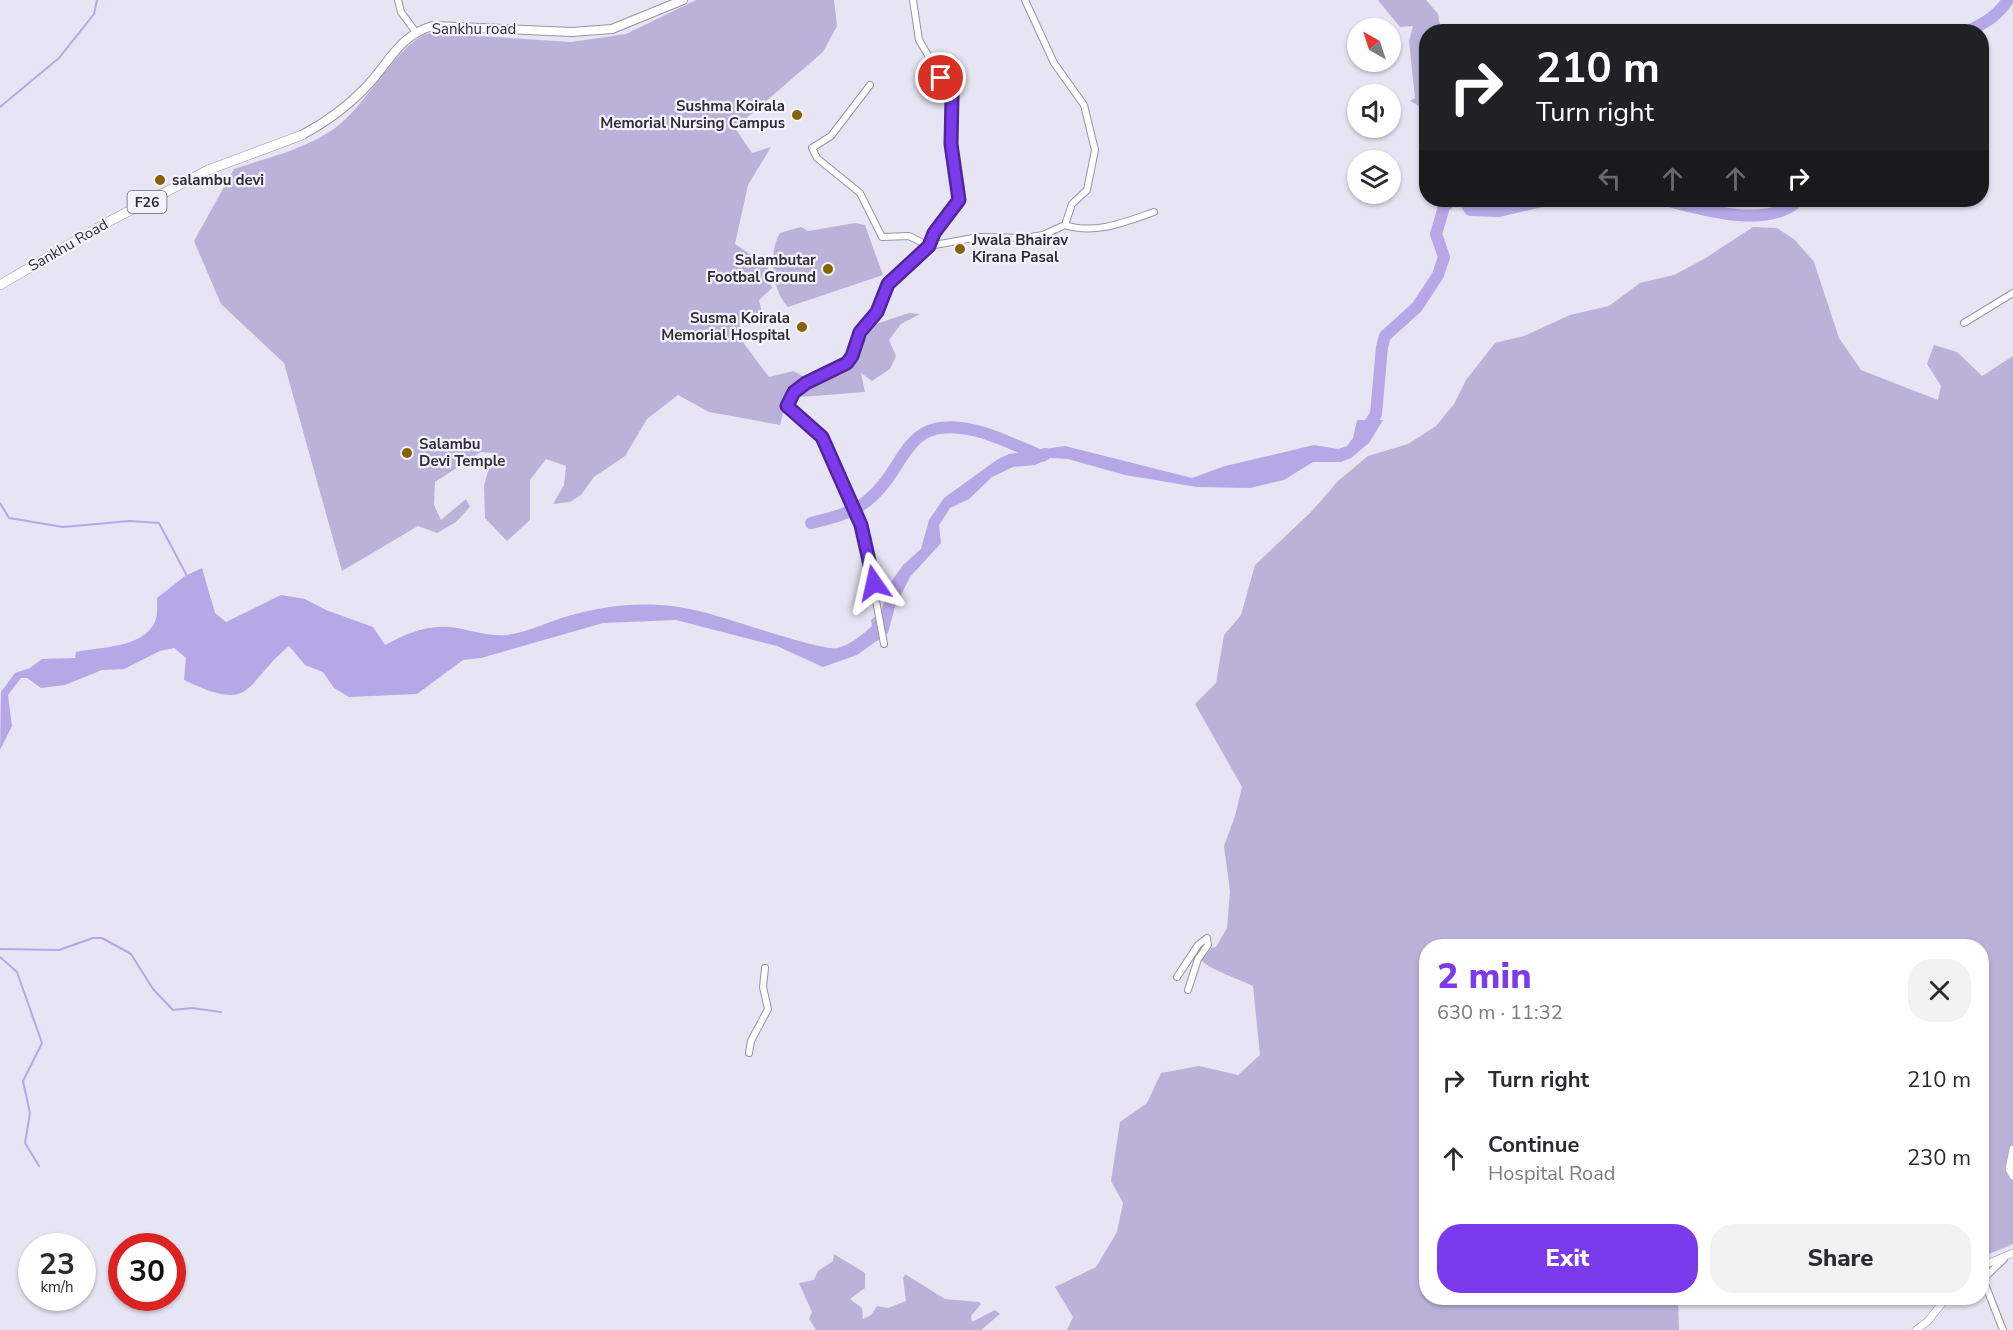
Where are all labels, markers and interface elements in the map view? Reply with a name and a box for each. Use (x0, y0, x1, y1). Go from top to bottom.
north arrow (1347, 18, 1401, 72)
map controls (1347, 18, 1401, 204)
street label: Sankhu road (432, 19, 516, 39)
text: 210 m (1536, 40, 1660, 97)
icon: right (1437, 48, 1515, 126)
pin (915, 52, 966, 103)
icon: arrive (924, 61, 957, 94)
button: sound (1347, 84, 1401, 138)
text: Turn right (1536, 94, 1654, 131)
place label: Sushma Koirala Memorial Nursing Campus (600, 96, 785, 133)
marker: Sushma Koirala Memorial Nursing Campus (790, 108, 804, 122)
button: layers (1347, 150, 1401, 204)
icon: left (1593, 162, 1626, 195)
icon: ahead (1656, 162, 1689, 195)
icon: ahead (1719, 162, 1752, 195)
icon: right (1782, 162, 1815, 195)
place label: salambu devi (172, 170, 264, 190)
marker: salambu devi (153, 173, 167, 187)
road number: F26 (128, 191, 166, 213)
street label: Sankhu Road (25, 214, 111, 276)
place label: Jwala Bhairav Kirana Pasal (971, 230, 1068, 267)
marker: Jwala Bhairav Kirana Pasal (953, 242, 967, 256)
place label: Salambutar Footbal Ground (707, 250, 816, 287)
marker: Salambutar Footbal Ground (821, 262, 835, 276)
place label: Susma Koirala Memorial Hospital (661, 308, 790, 345)
marker: Susma Koirala Memorial Hospital (795, 320, 809, 334)
place label: Salambu Devi Temple (419, 434, 506, 471)
marker: Salambu Devi Temple (400, 446, 414, 460)
position arrow (842, 551, 906, 615)
text: 2 min (1437, 952, 1532, 1001)
button: close (1908, 959, 1971, 1022)
text: 630 m · 11:32 (1437, 999, 1563, 1026)
icon: right (1437, 1064, 1470, 1097)
text: Turn right (1488, 1065, 1589, 1095)
text: 210 m (1907, 1065, 1971, 1095)
text: Continue (1488, 1130, 1579, 1160)
icon: ahead (1437, 1142, 1470, 1175)
text: 230 m (1907, 1143, 1971, 1173)
text: Hospital Road (1488, 1160, 1615, 1187)
button: Exit (1437, 1224, 1698, 1293)
button: Share (1710, 1224, 1971, 1293)
speed limit sign: 30 (108, 1233, 186, 1311)
text: 23 (39, 1244, 75, 1285)
text: km/h (40, 1277, 74, 1297)

